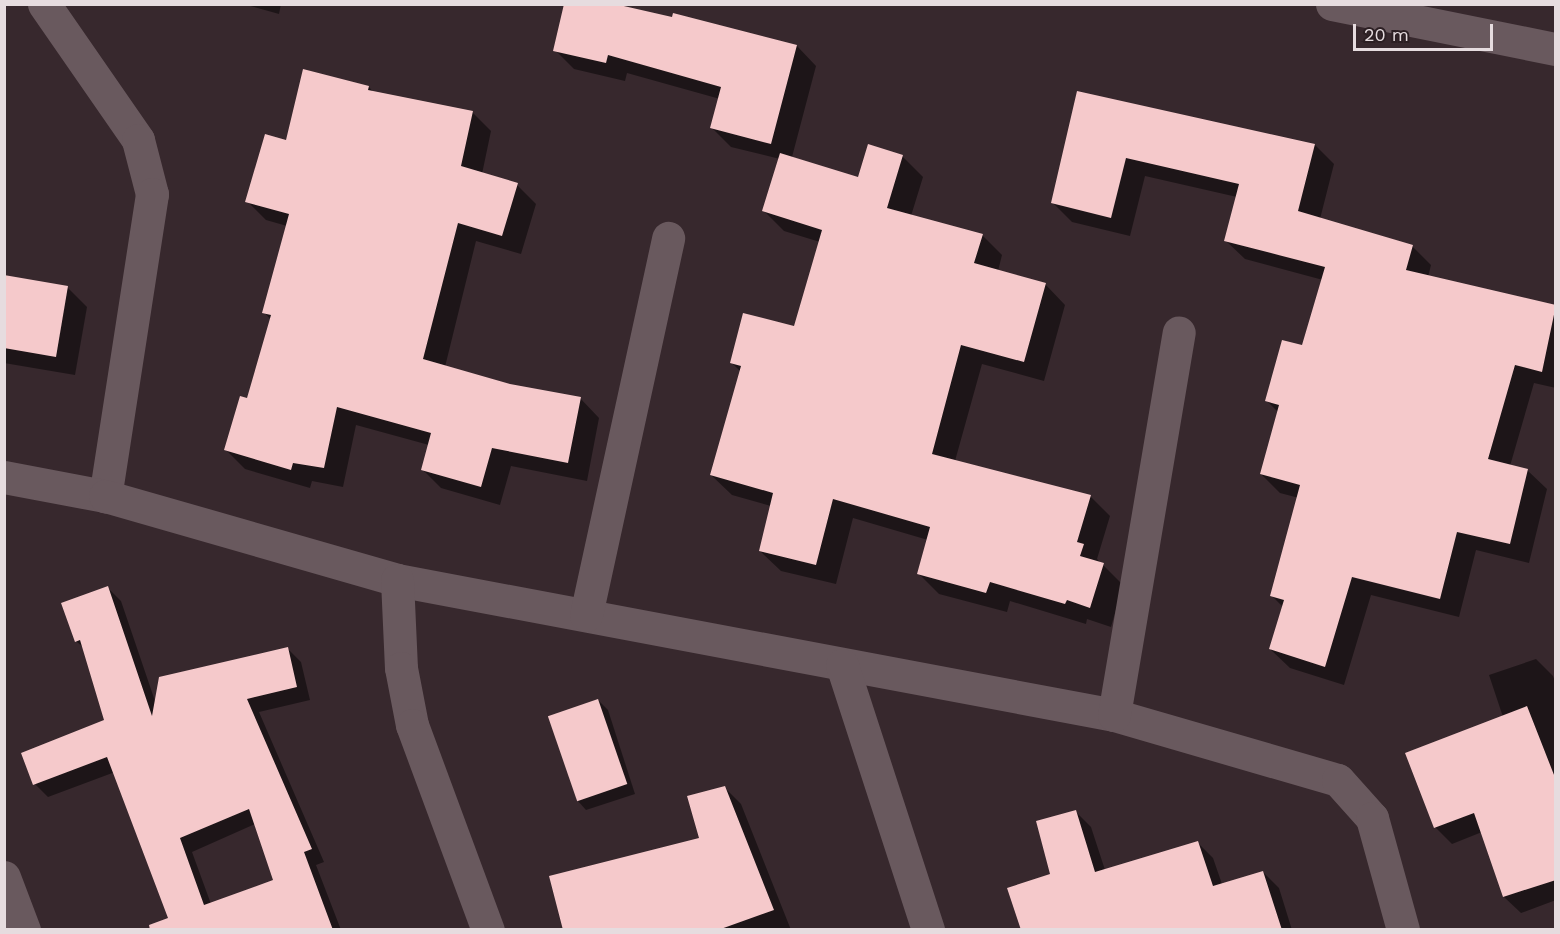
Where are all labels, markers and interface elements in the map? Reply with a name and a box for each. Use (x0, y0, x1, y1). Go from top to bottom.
scale bar (1356, 12, 1496, 50)
text: 20 m (1364, 24, 1409, 45)

